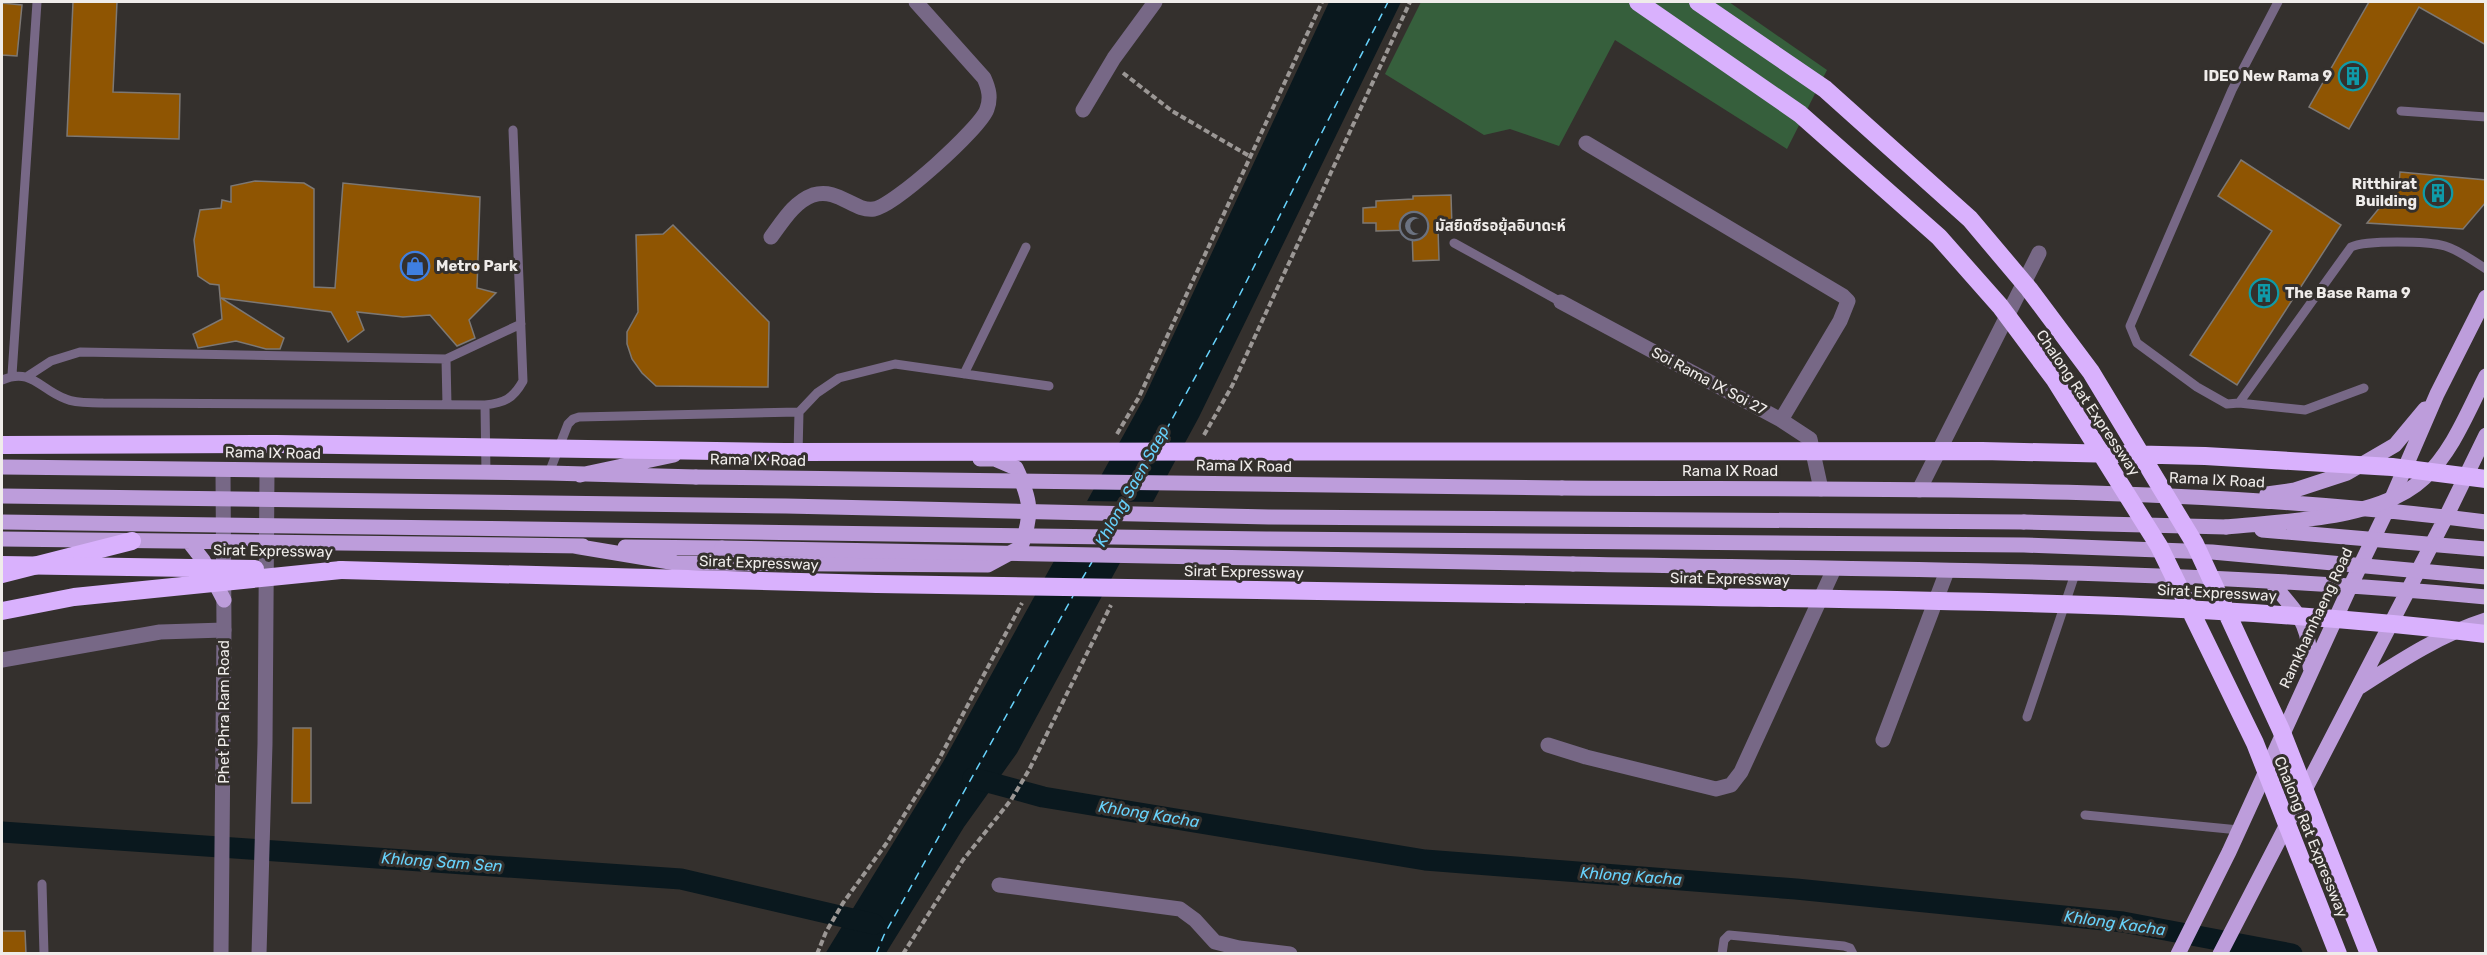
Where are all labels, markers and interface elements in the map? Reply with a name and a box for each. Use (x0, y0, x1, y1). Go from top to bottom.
building icon: IDEO New Rama 9 (2337, 60, 2369, 92)
place label: IDEO New Rama 9 (2204, 67, 2332, 85)
place label: Ritthirat Building (2352, 175, 2417, 210)
building icon: Ritthirat Building (2422, 177, 2454, 209)
mosque icon: มัสยิดซีรอยุ้ลอิบาดะห์ (1398, 210, 1430, 242)
place label: มัสยิดซีรอยุ้ลอิบาดะห์ (1435, 217, 1566, 235)
shop icon: Metro Park (399, 250, 431, 282)
place label: Metro Park (436, 257, 518, 275)
building icon: The Base Rama 9 (2248, 277, 2280, 309)
place label: The Base Rama 9 (2285, 284, 2411, 302)
street label: Chalong Rat Expressway (2032, 327, 2144, 479)
street label: Soi Rama IX Soi 27 (1648, 343, 1770, 419)
water label: Khlong Saen Saep (1091, 422, 1173, 550)
street label: Rama IX Road (225, 443, 321, 463)
street label: Rama IX Road (710, 450, 806, 470)
street label: Rama IX Road (1196, 456, 1292, 476)
street label: Rama IX Road (1682, 462, 1778, 480)
street label: Rama IX Road (2168, 468, 2266, 492)
street label: Sirat Expressway (213, 541, 333, 561)
street label: Ramkhamhaeng Road (2276, 545, 2356, 691)
street label: Sirat Expressway (699, 552, 819, 574)
street label: Sirat Expressway (1184, 562, 1304, 582)
street label: Sirat Expressway (1670, 569, 1790, 589)
street label: Sirat Expressway (2157, 581, 2277, 605)
street label: Phet Phra Ram Road (215, 640, 233, 784)
street label: Chalong Rat Expressway (2270, 754, 2352, 920)
water label: Khlong Kacha (1097, 797, 1201, 831)
water label: Khlong Sam Sen (381, 848, 503, 876)
water label: Khlong Kacha (1579, 863, 1683, 889)
water label: Khlong Kacha (2063, 906, 2167, 940)

